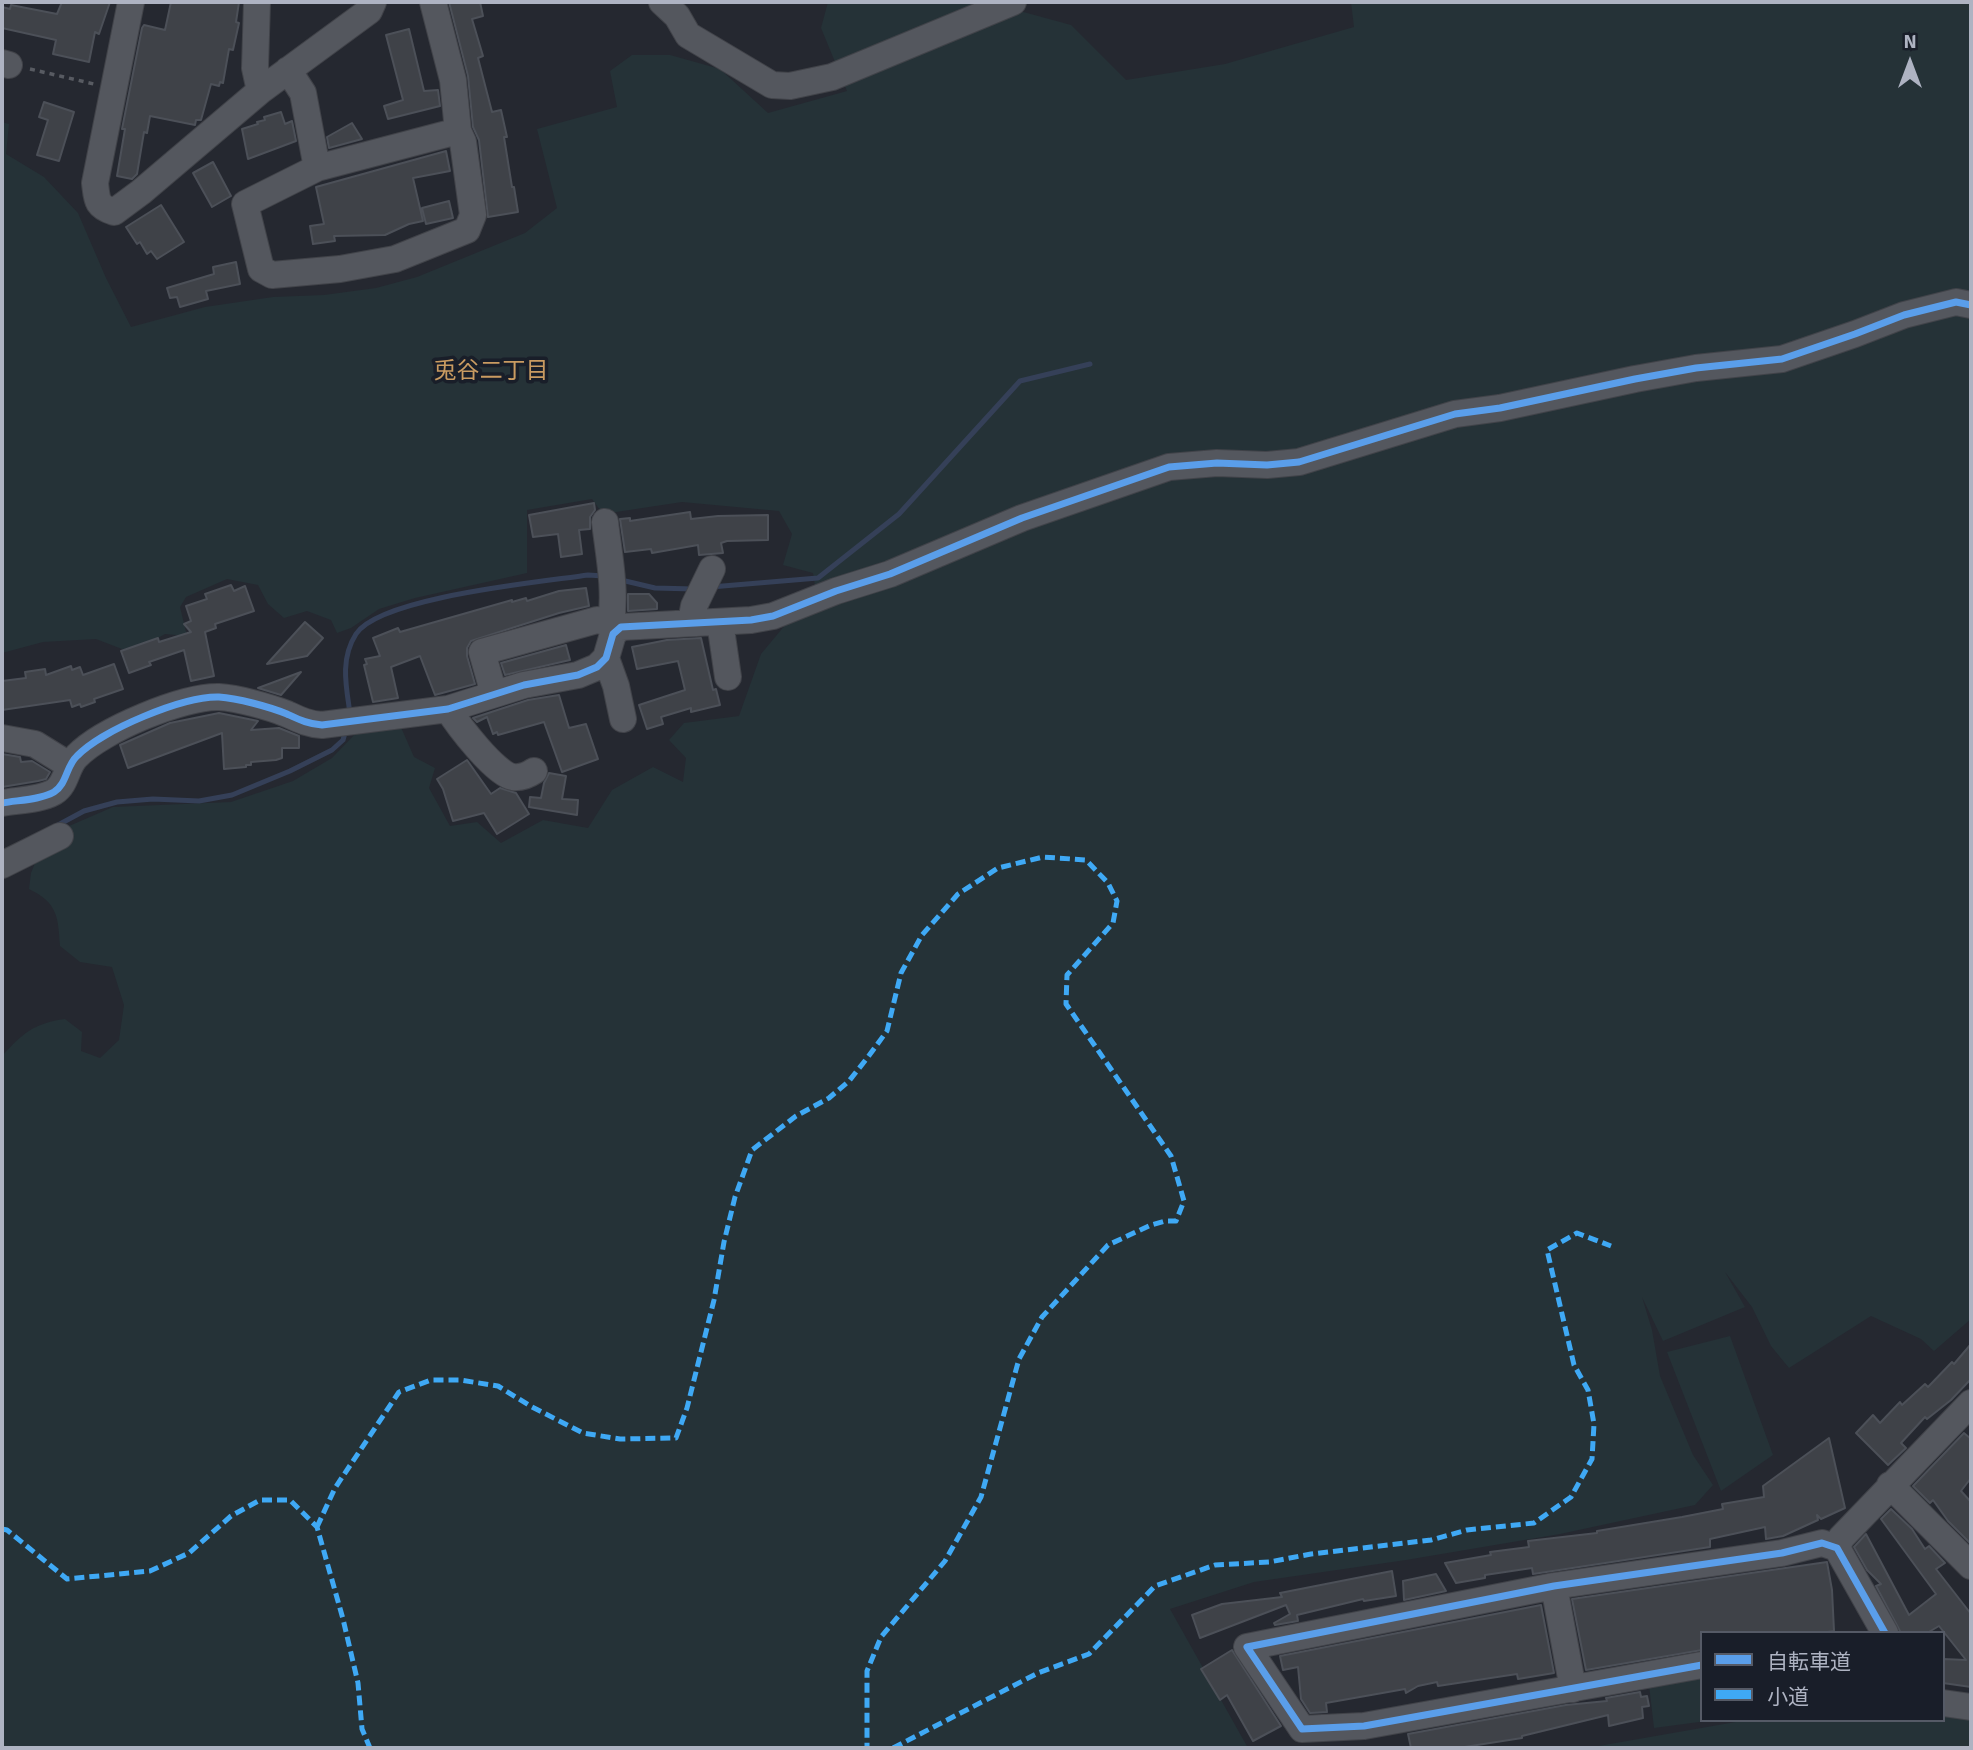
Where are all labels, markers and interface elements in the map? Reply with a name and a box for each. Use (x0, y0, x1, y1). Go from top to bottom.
north arrow (1875, 28, 1945, 98)
text: N (1903, 30, 1917, 54)
district label: 兎谷二丁目 (434, 358, 548, 386)
legend (1700, 1631, 1945, 1722)
text: 自転車道 (1767, 1649, 1851, 1675)
text: 小道 (1767, 1684, 1809, 1710)

